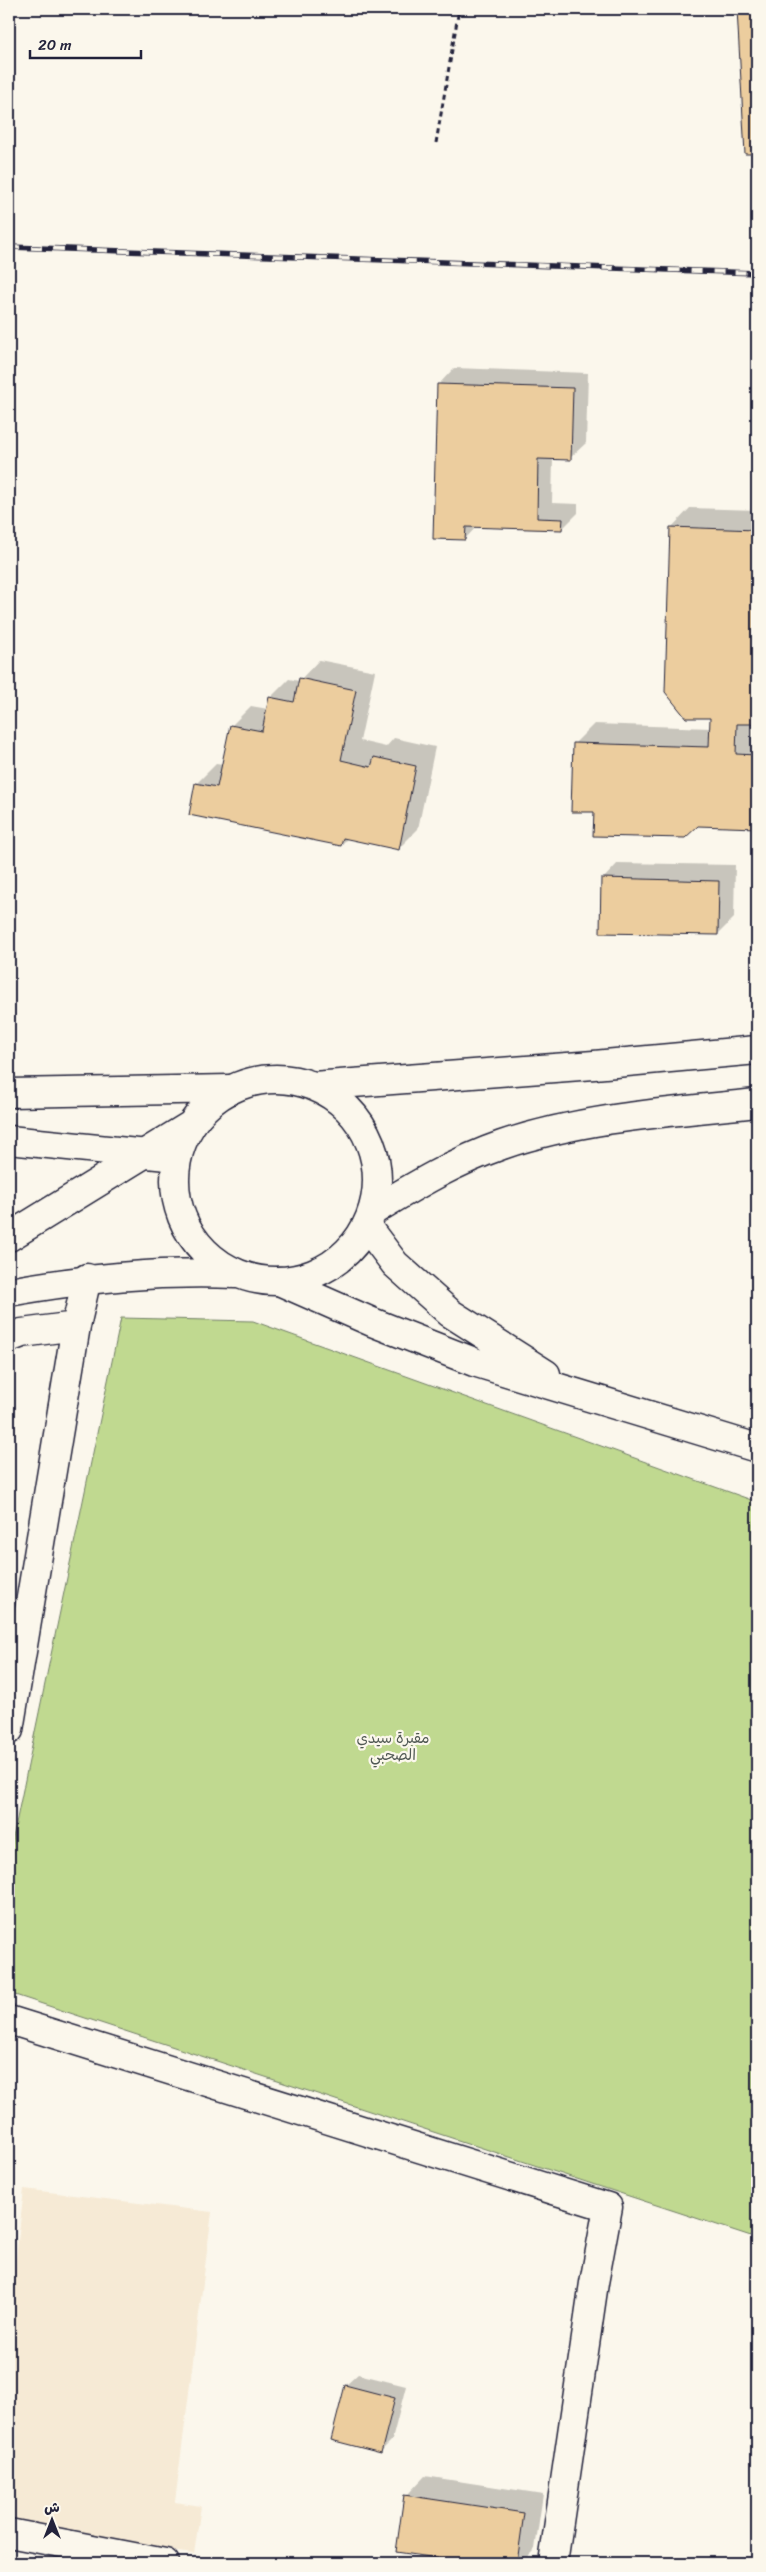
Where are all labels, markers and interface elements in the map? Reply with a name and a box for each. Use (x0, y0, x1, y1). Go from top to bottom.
scale bar (30, 28, 141, 60)
text: 20 m (38, 32, 72, 58)
park label: مقبرة سيدي الصحبي (356, 1725, 430, 1768)
north arrow (28, 2494, 78, 2544)
text: ش (44, 2495, 60, 2520)

